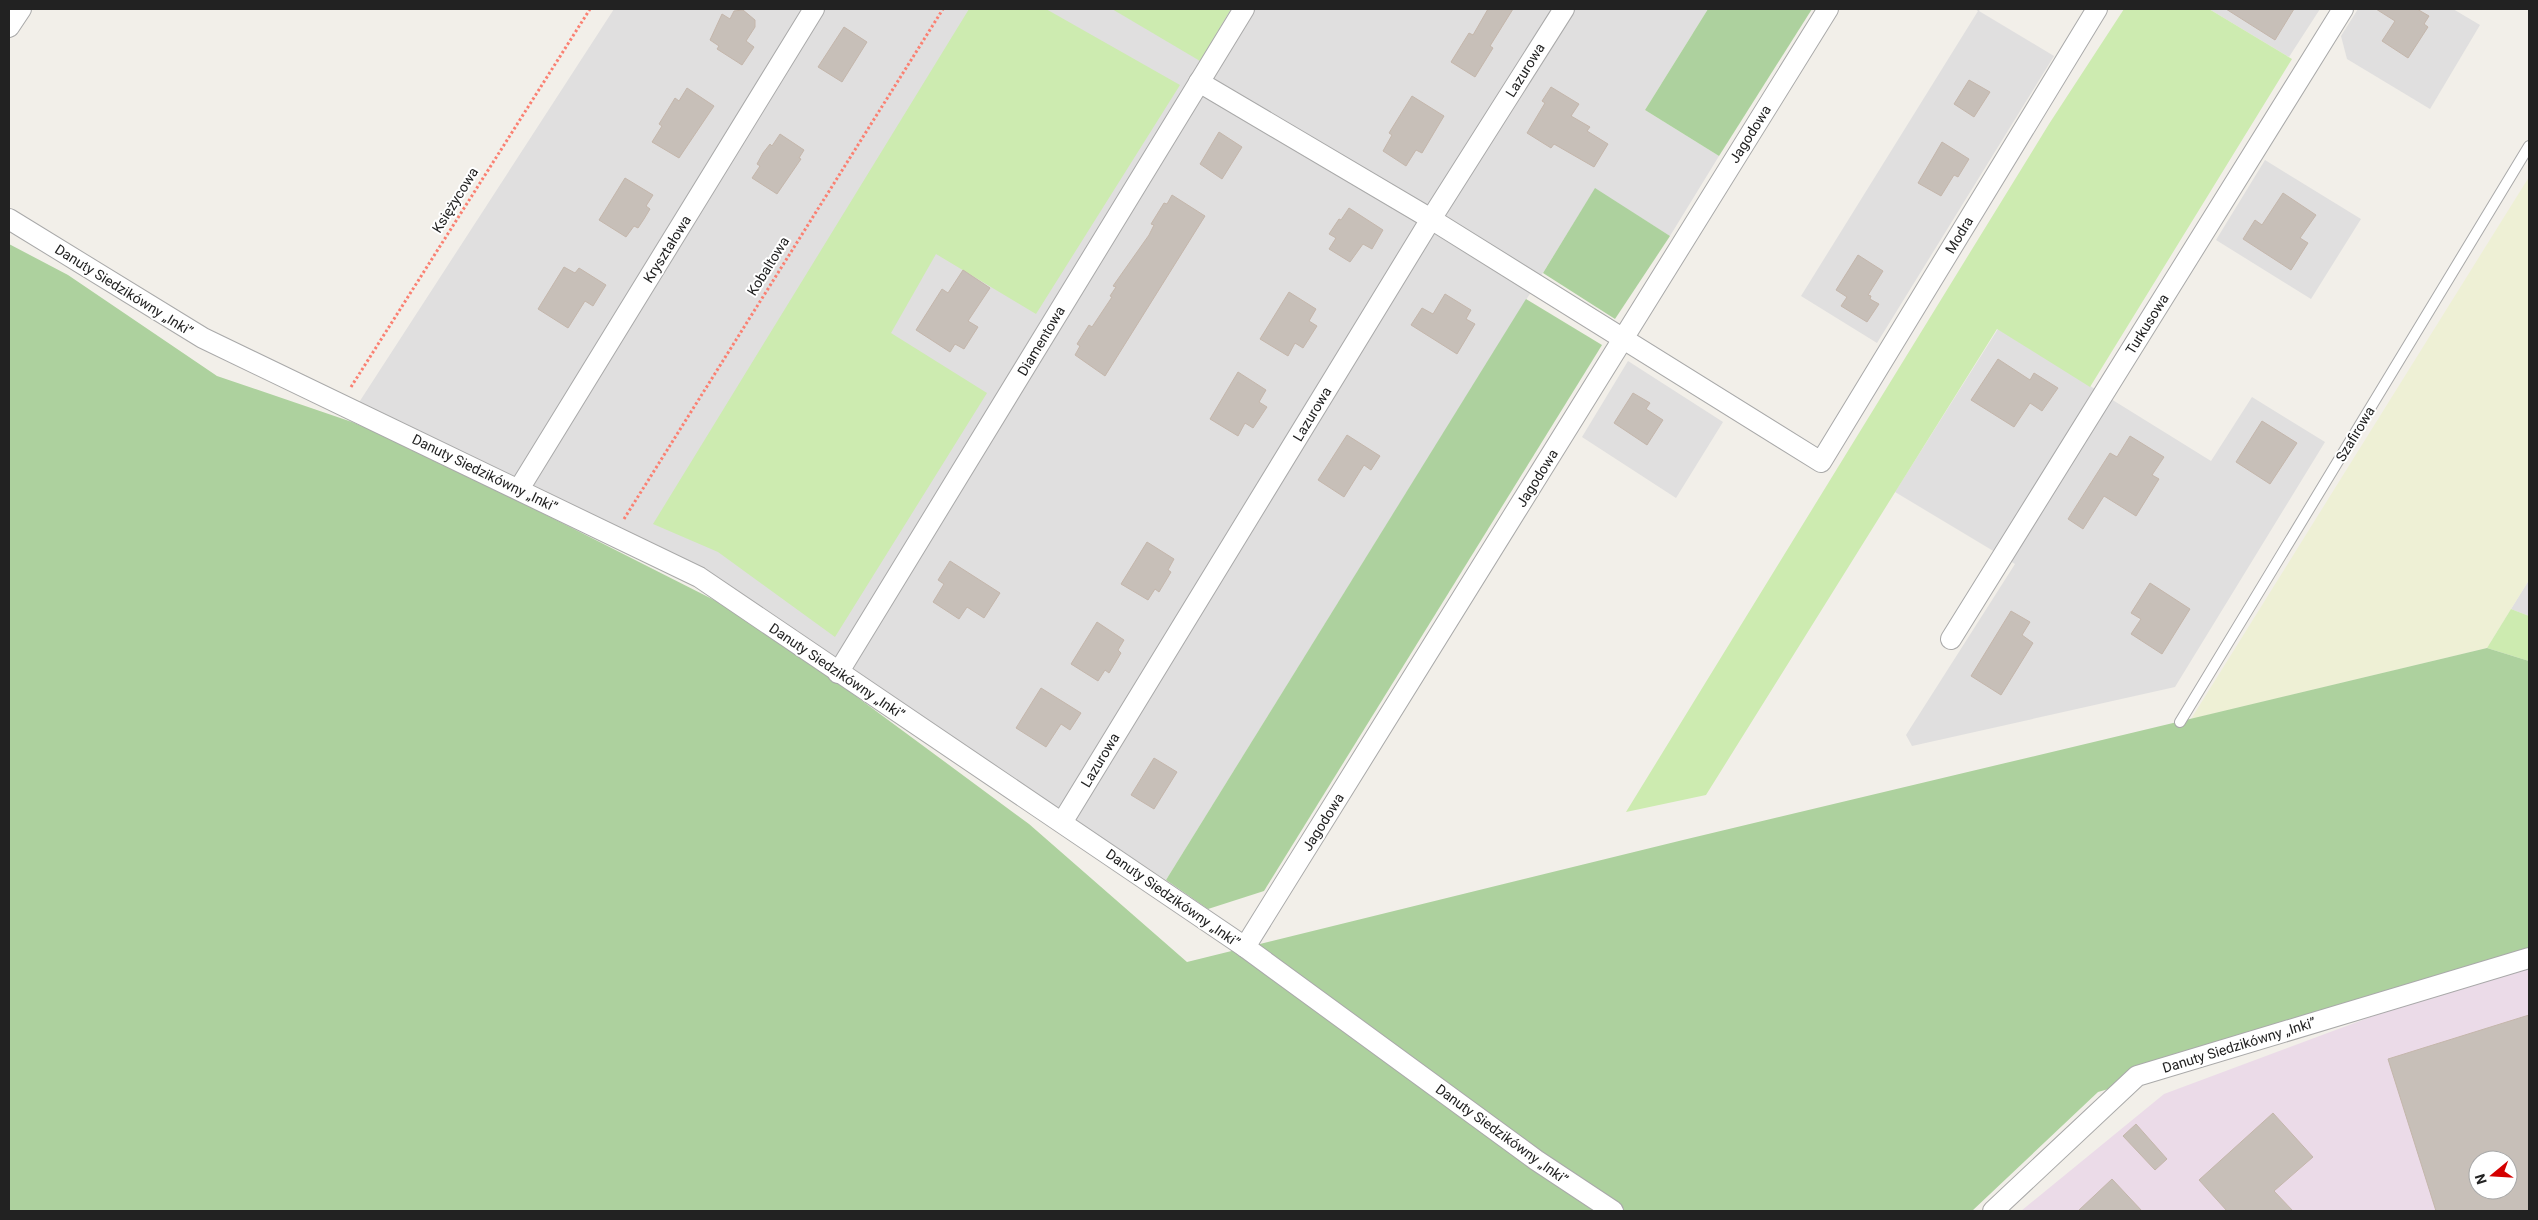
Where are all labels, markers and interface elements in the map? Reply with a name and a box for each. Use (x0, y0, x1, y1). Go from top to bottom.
street label: Lazurowa (1502, 40, 1548, 100)
street label: Jagodowa (1726, 102, 1774, 166)
street label: Księżycowa (429, 164, 481, 236)
street label: Kryształowa (640, 212, 694, 286)
street label: Modra (1942, 214, 1976, 256)
street label: Kobaltowa (744, 234, 792, 298)
street label: Danuty Siedzikówny „Inki” (52, 241, 196, 339)
street label: Turkusowa (2122, 291, 2172, 357)
street label: Diamentowa (1014, 303, 1068, 379)
street label: Lazurowa (1290, 384, 1334, 444)
street label: Szafirowa (2332, 404, 2378, 464)
street label: Danuty Siedzikówny „Inki” (410, 431, 560, 515)
street label: Jagodowa (1513, 446, 1561, 510)
street label: Danuty Siedzikówny „Inki” (766, 620, 908, 722)
street label: Lazurowa (1078, 730, 1122, 790)
street label: Jagodowa (1299, 790, 1347, 854)
street label: Danuty Siedzikówny „Inki” (1103, 846, 1243, 950)
street label: Danuty Siedzikówny „Inki” (2160, 1014, 2318, 1076)
street label: Danuty Siedzikówny „Inki” (1433, 1081, 1571, 1187)
north arrow (2468, 1150, 2518, 1200)
text: N (2471, 1172, 2490, 1186)

